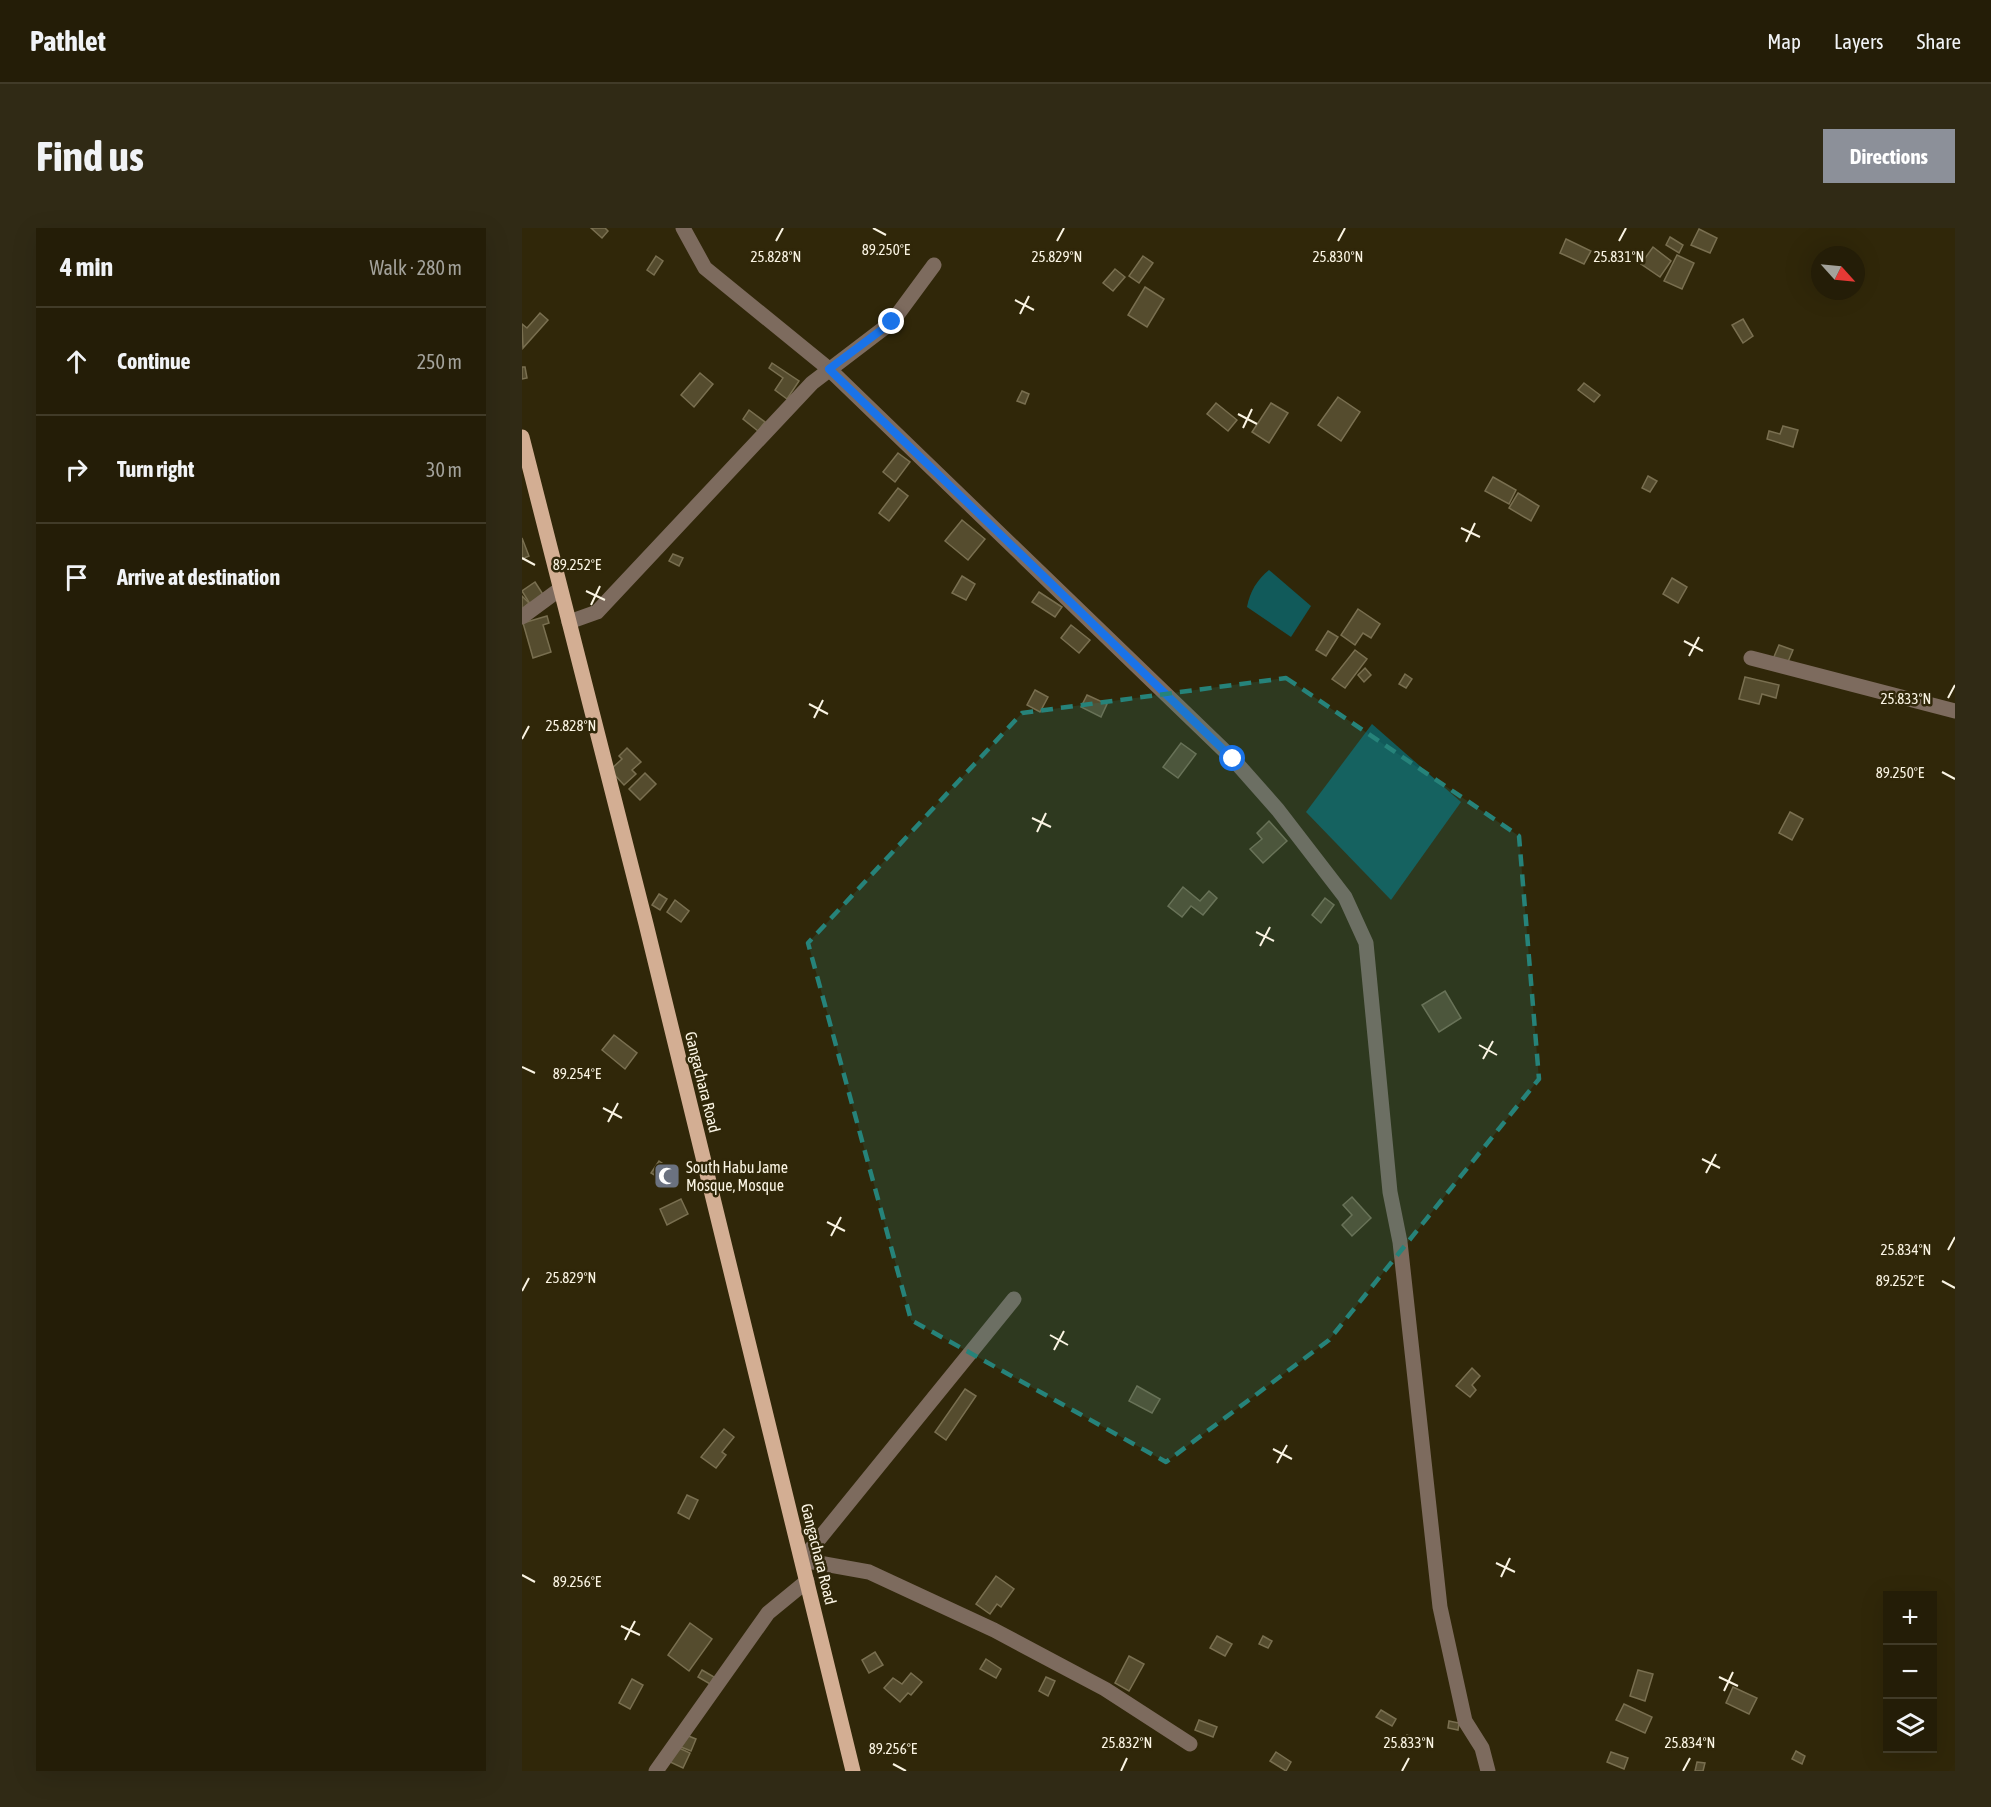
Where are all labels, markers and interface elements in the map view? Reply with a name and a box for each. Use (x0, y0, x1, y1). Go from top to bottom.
text: Pathlet (30, 25, 106, 57)
text: Map (1767, 29, 1801, 53)
text: Layers (1834, 29, 1884, 53)
text: Share (1917, 29, 1961, 53)
button: Directions (1823, 129, 1955, 183)
text: Find us (36, 132, 144, 180)
text: 89.250°E (862, 241, 911, 258)
north arrow (1811, 246, 1865, 300)
text: 25.828°N (751, 248, 801, 265)
text: 25.829°N (1032, 248, 1082, 265)
text: 25.830°N (1313, 248, 1363, 265)
text: 25.831°N (1594, 248, 1644, 265)
text: 4 min (60, 252, 113, 282)
text: Walk · 280 m (370, 256, 462, 279)
route end (878, 308, 904, 334)
icon: ahead (60, 345, 93, 378)
text: Continue (117, 348, 191, 374)
text: 250 m (417, 350, 462, 373)
icon: right (60, 453, 93, 486)
text: Turn right (117, 456, 194, 482)
text: 30 m (426, 458, 462, 481)
text: 89.252°E (553, 556, 602, 573)
icon: arrive (60, 561, 93, 594)
text: Arrive at destination (117, 564, 280, 590)
text: 25.833°N (1881, 690, 1931, 707)
text: 25.828°N (546, 717, 596, 734)
route start (1219, 745, 1245, 771)
text: 89.250°E (1876, 764, 1925, 781)
street label: Gangachara Road (681, 1030, 724, 1135)
text: 89.254°E (553, 1065, 602, 1082)
place label: South Habu Jame Mosque, Mosque (686, 1158, 788, 1195)
mosque icon: South Habu Jame Mosque, Mosque (652, 1161, 682, 1191)
text: 25.834°N (1881, 1241, 1931, 1258)
text: 25.829°N (546, 1269, 596, 1286)
text: 89.252°E (1876, 1272, 1925, 1289)
street label: Gangachara Road (797, 1502, 840, 1607)
text: 89.256°E (553, 1573, 602, 1590)
map controls (1883, 1591, 1937, 1753)
button: + (1883, 1591, 1937, 1645)
button: − (1883, 1645, 1937, 1699)
button: layers (1883, 1699, 1937, 1753)
text: 25.832°N (1102, 1734, 1152, 1751)
text: 25.833°N (1384, 1734, 1434, 1751)
text: 25.834°N (1665, 1734, 1715, 1751)
text: 89.256°E (869, 1740, 918, 1757)

